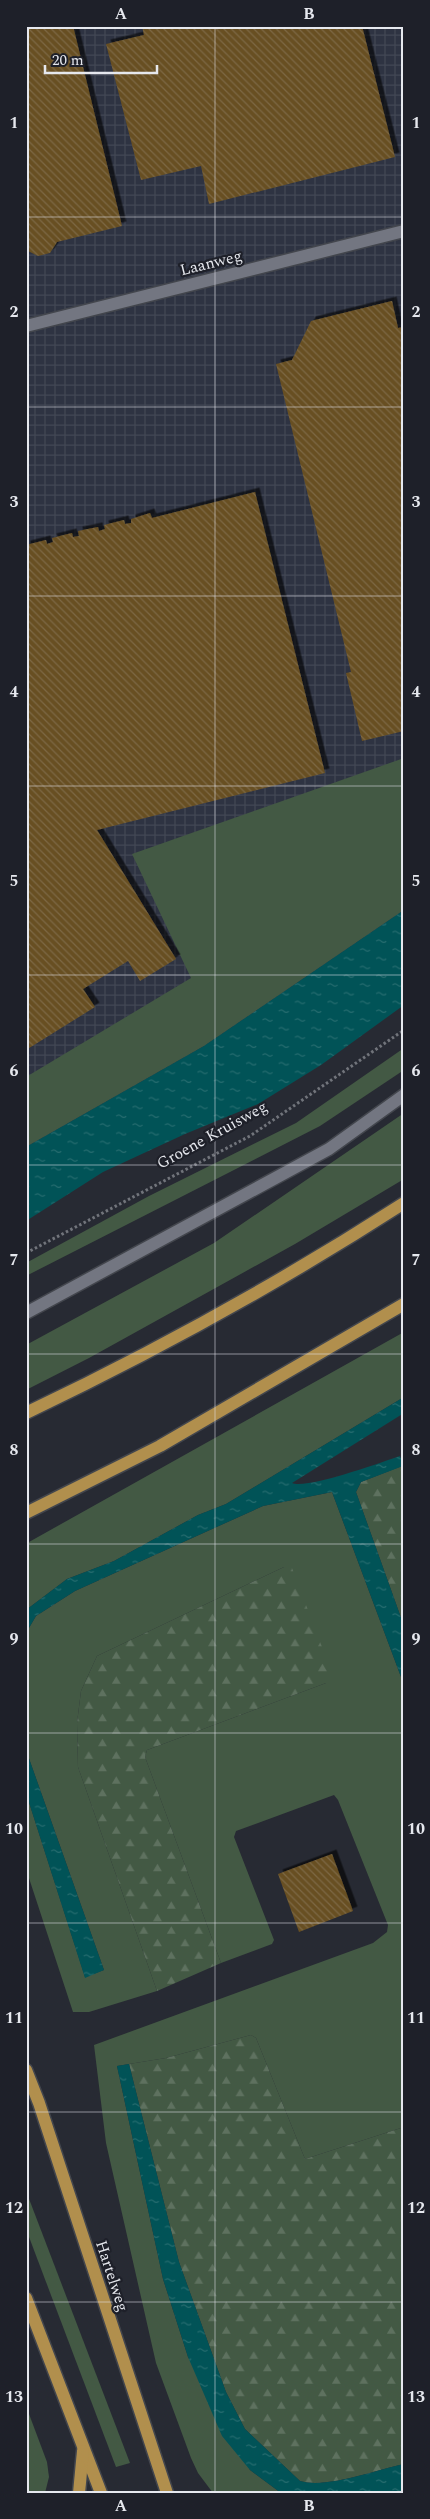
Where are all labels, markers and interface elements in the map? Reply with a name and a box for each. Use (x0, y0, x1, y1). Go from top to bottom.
text: A (115, 2, 128, 26)
text: B (303, 2, 315, 26)
scale bar (45, 42, 158, 74)
text: 20 m (52, 49, 84, 72)
text: 1 (10, 111, 18, 135)
text: 1 (412, 111, 420, 135)
street label: Laanweg (177, 244, 245, 282)
text: 2 (10, 300, 19, 324)
text: 2 (412, 300, 421, 324)
text: 3 (10, 490, 19, 514)
text: 3 (412, 490, 421, 514)
text: 4 (10, 680, 19, 704)
text: 4 (412, 680, 421, 704)
text: 5 (10, 869, 18, 893)
text: 5 (412, 869, 420, 893)
text: 6 (10, 1059, 19, 1083)
text: 6 (412, 1059, 421, 1083)
street label: Groene Kruisweg (152, 1095, 272, 1175)
text: 7 (10, 1248, 19, 1272)
text: 7 (412, 1248, 421, 1272)
text: 8 (10, 1438, 19, 1462)
text: 8 (412, 1438, 421, 1462)
text: 9 (10, 1627, 19, 1651)
text: 9 (412, 1627, 421, 1651)
text: 10 (5, 1817, 23, 1841)
text: 10 (407, 1817, 425, 1841)
text: 11 (5, 2006, 23, 2030)
text: 11 (407, 2006, 425, 2030)
text: 12 (5, 2196, 23, 2220)
text: 12 (407, 2196, 425, 2220)
street label: Hartelweg (89, 2237, 135, 2315)
text: 13 (5, 2385, 23, 2409)
text: 13 (407, 2385, 425, 2409)
text: A (115, 2494, 128, 2518)
text: B (303, 2494, 315, 2518)

